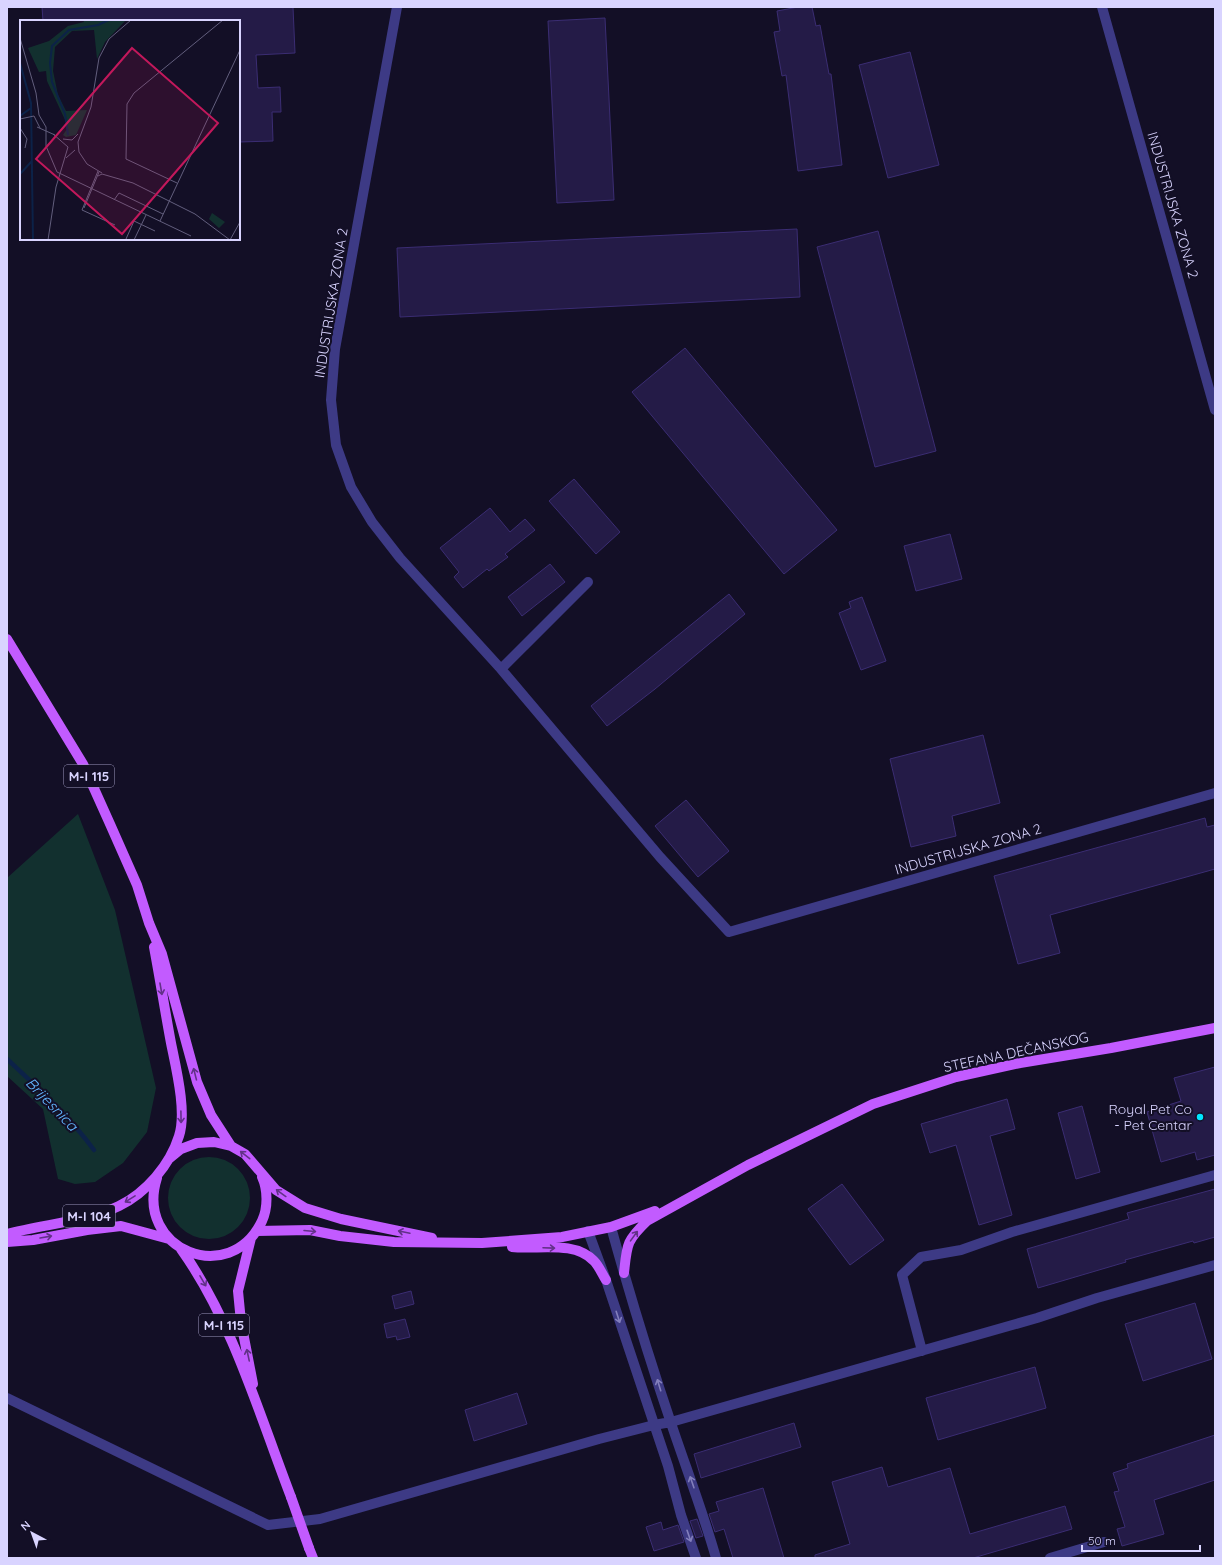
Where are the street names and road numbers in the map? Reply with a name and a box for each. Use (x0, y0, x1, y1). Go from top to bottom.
street label: INDUSTRIJSKA ZONA 2 (1143, 130, 1203, 281)
street label: INDUSTRIJSKA ZONA 2 (310, 227, 352, 379)
road number: M-I 115 (64, 765, 114, 787)
street label: INDUSTRIJSKA ZONA 2 (893, 819, 1044, 879)
street label: STEFANA DEČANSKOG (942, 1028, 1090, 1076)
road number: M-I 104 (63, 1205, 115, 1227)
road number: M-I 115 (199, 1314, 249, 1336)

